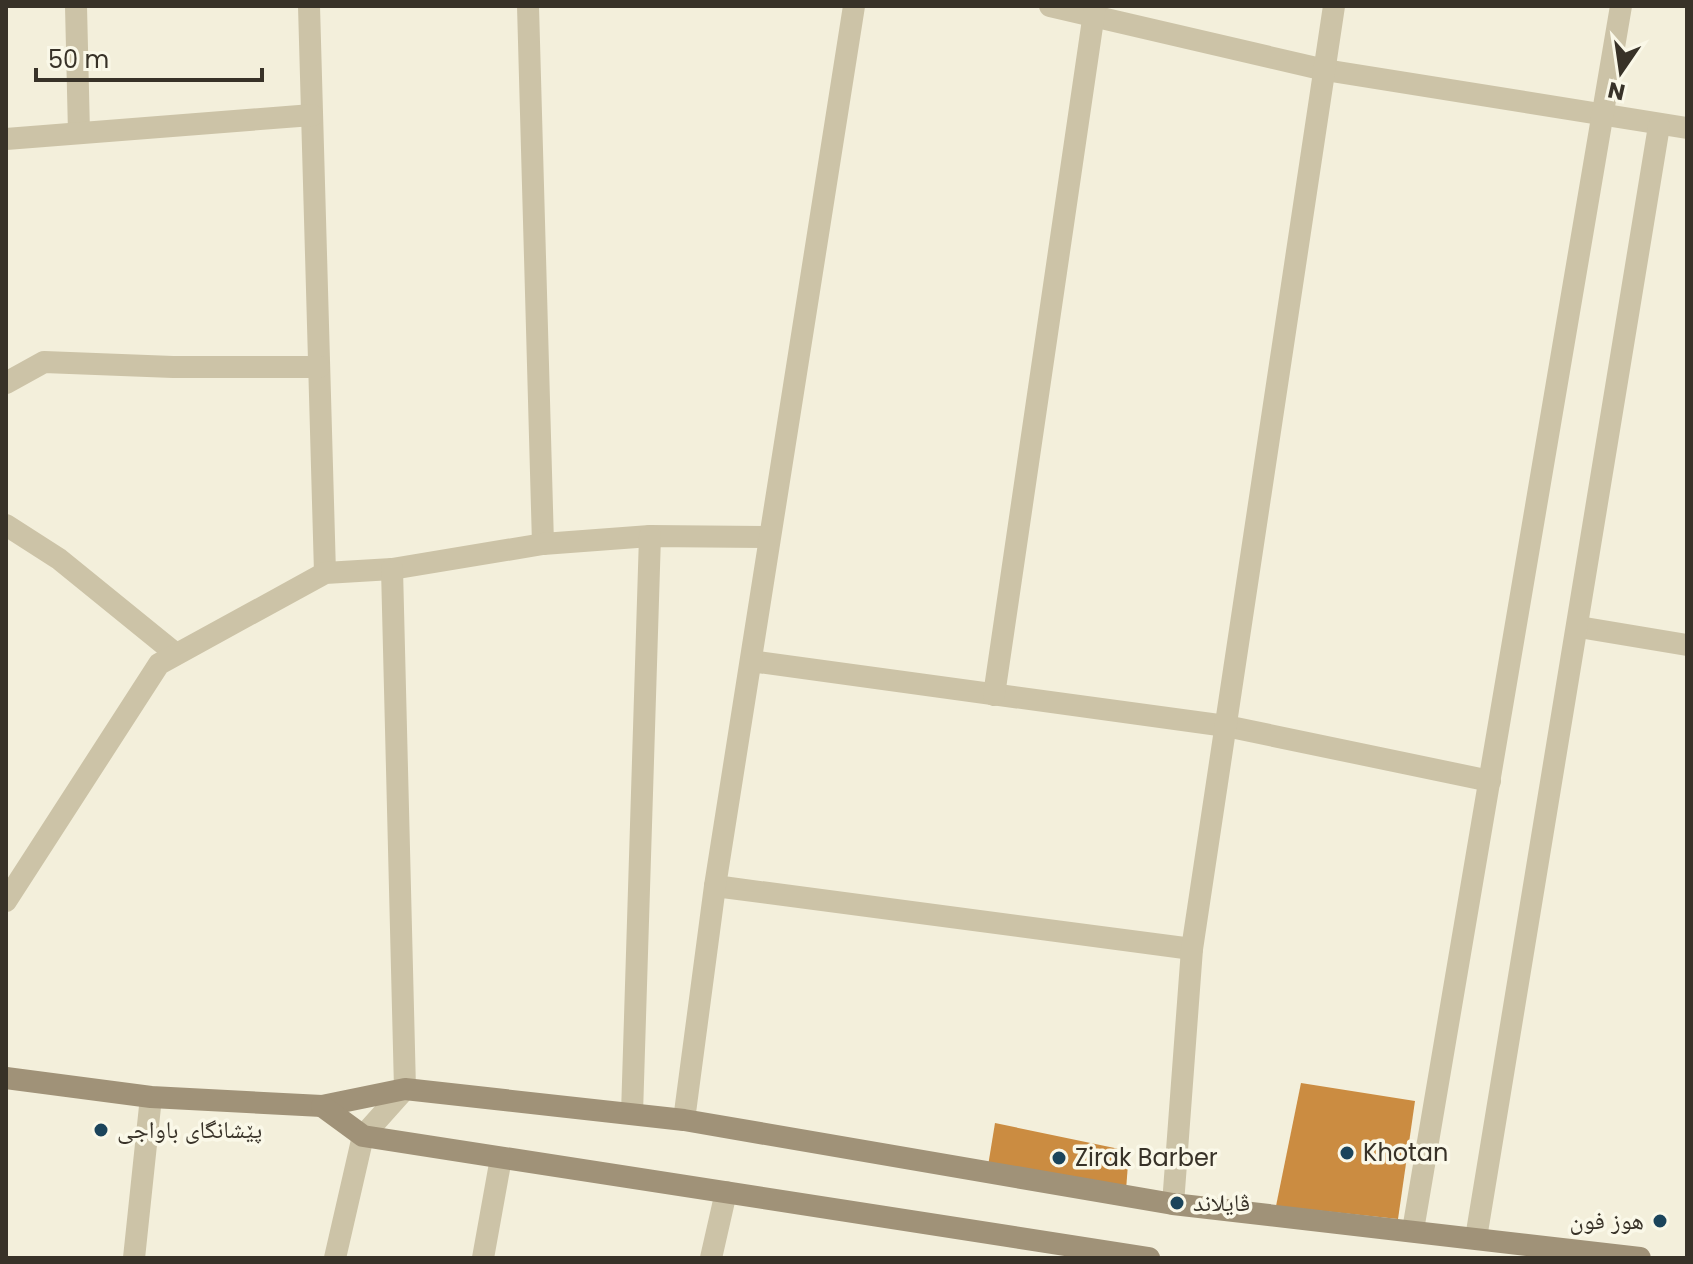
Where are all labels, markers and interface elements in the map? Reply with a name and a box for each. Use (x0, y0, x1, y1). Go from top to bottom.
scale bar (36, 32, 262, 82)
north arrow (1581, 32, 1661, 112)
text: 50 m (48, 43, 109, 76)
text: N (1605, 74, 1628, 108)
place label: پێشانگای باواجی (117, 1113, 262, 1146)
marker: پێشانگای باواجی (92, 1121, 110, 1139)
place label: Khotan (1363, 1136, 1448, 1169)
place label: Zirak Barber (1075, 1141, 1218, 1174)
marker: Khotan (1338, 1144, 1356, 1162)
marker: Zirak Barber (1050, 1149, 1068, 1167)
place label: ڤایلاند (1193, 1186, 1250, 1219)
marker: ڤایلاند (1168, 1194, 1186, 1212)
place label: هوز فون (1570, 1204, 1644, 1237)
marker: هوز فون (1651, 1212, 1669, 1230)

